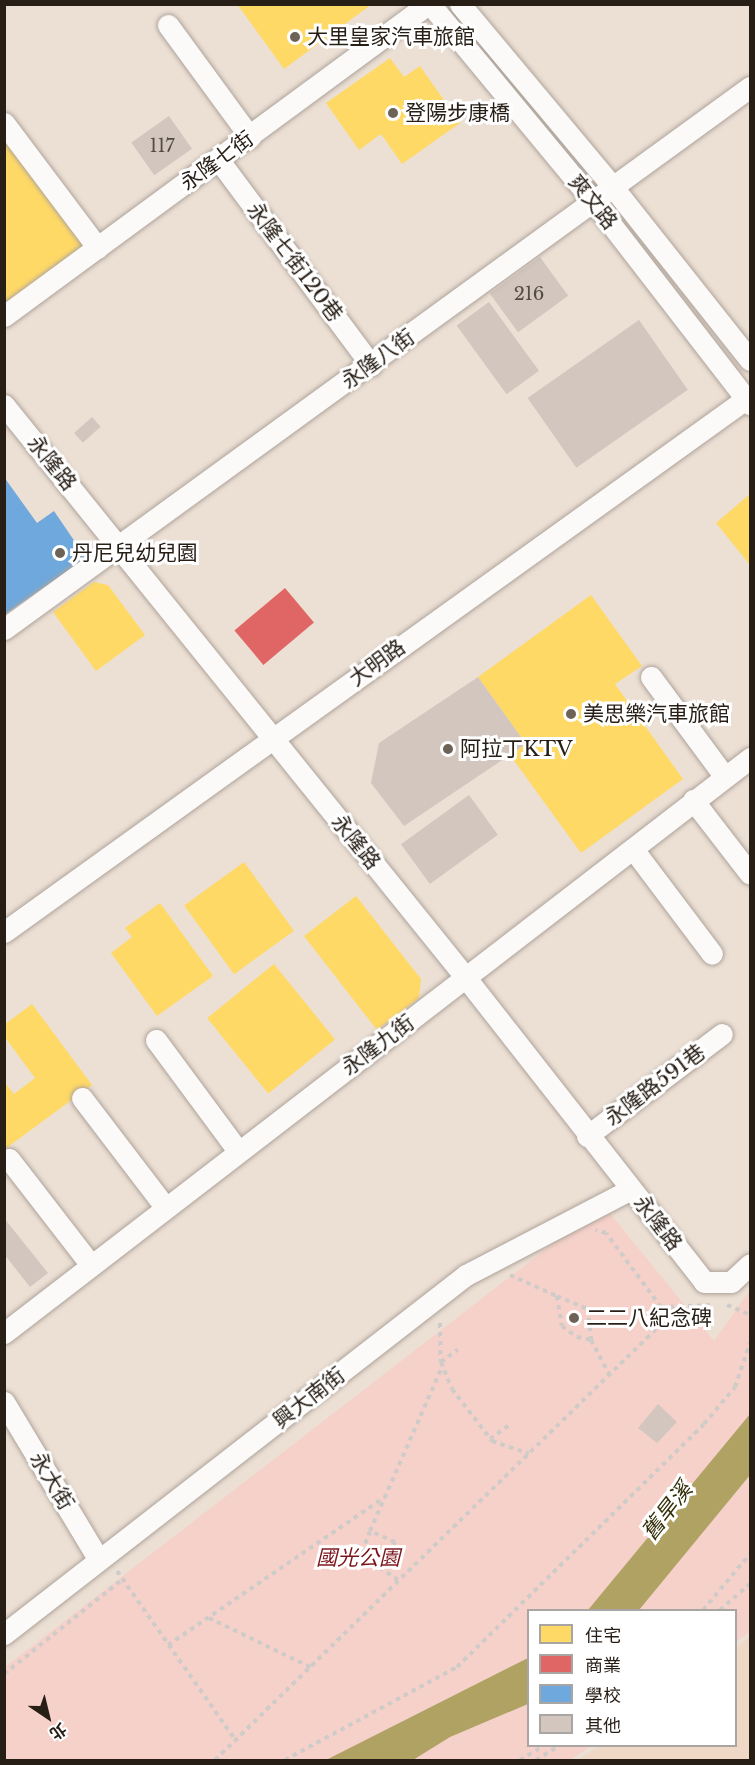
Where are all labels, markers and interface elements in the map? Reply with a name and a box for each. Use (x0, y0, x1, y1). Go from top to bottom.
place label: 大里皇家汽車旅館 (307, 24, 475, 50)
marker: 大里皇家汽車旅館 (288, 30, 302, 44)
place label: 登陽步康橋 (405, 100, 510, 126)
marker: 登陽步康橋 (386, 106, 400, 120)
street label: 永隆七街 (176, 126, 258, 196)
house number: 117 (149, 135, 175, 157)
street label: 爽文路 (563, 170, 623, 234)
street label: 永隆七街120巷 (242, 198, 348, 326)
house number: 216 (514, 283, 544, 305)
street label: 永隆八街 (337, 324, 419, 394)
street label: 永隆路 (22, 431, 82, 495)
place label: 丹尼兒幼兒園 (72, 540, 198, 566)
marker: 丹尼兒幼兒園 (53, 546, 67, 560)
street label: 大明路 (344, 634, 410, 692)
place label: 美思樂汽車旅館 (583, 701, 730, 727)
marker: 美思樂汽車旅館 (564, 707, 578, 721)
place label: 阿拉丁KTV (460, 736, 573, 762)
marker: 阿拉丁KTV (441, 742, 455, 756)
street label: 永隆路 (326, 810, 386, 874)
street label: 永隆九街 (337, 1010, 419, 1080)
street label: 永隆路591巷 (600, 1039, 710, 1131)
street label: 永隆路 (629, 1190, 687, 1256)
place label: 二二八紀念碑 (586, 1305, 712, 1331)
marker: 二二八紀念碑 (567, 1311, 581, 1325)
street label: 興大南街 (268, 1362, 350, 1434)
street label: 永大街 (25, 1448, 79, 1514)
water label: 舊旱溪 (636, 1477, 698, 1545)
park label: 國光公園 (316, 1545, 400, 1571)
legend (527, 1609, 737, 1747)
text: 住宅 (585, 1625, 621, 1647)
text: 商業 (585, 1655, 621, 1677)
text: 學校 (585, 1685, 621, 1707)
north arrow (18, 1687, 78, 1747)
text: 其他 (585, 1715, 621, 1737)
text: 北 (46, 1719, 71, 1745)

